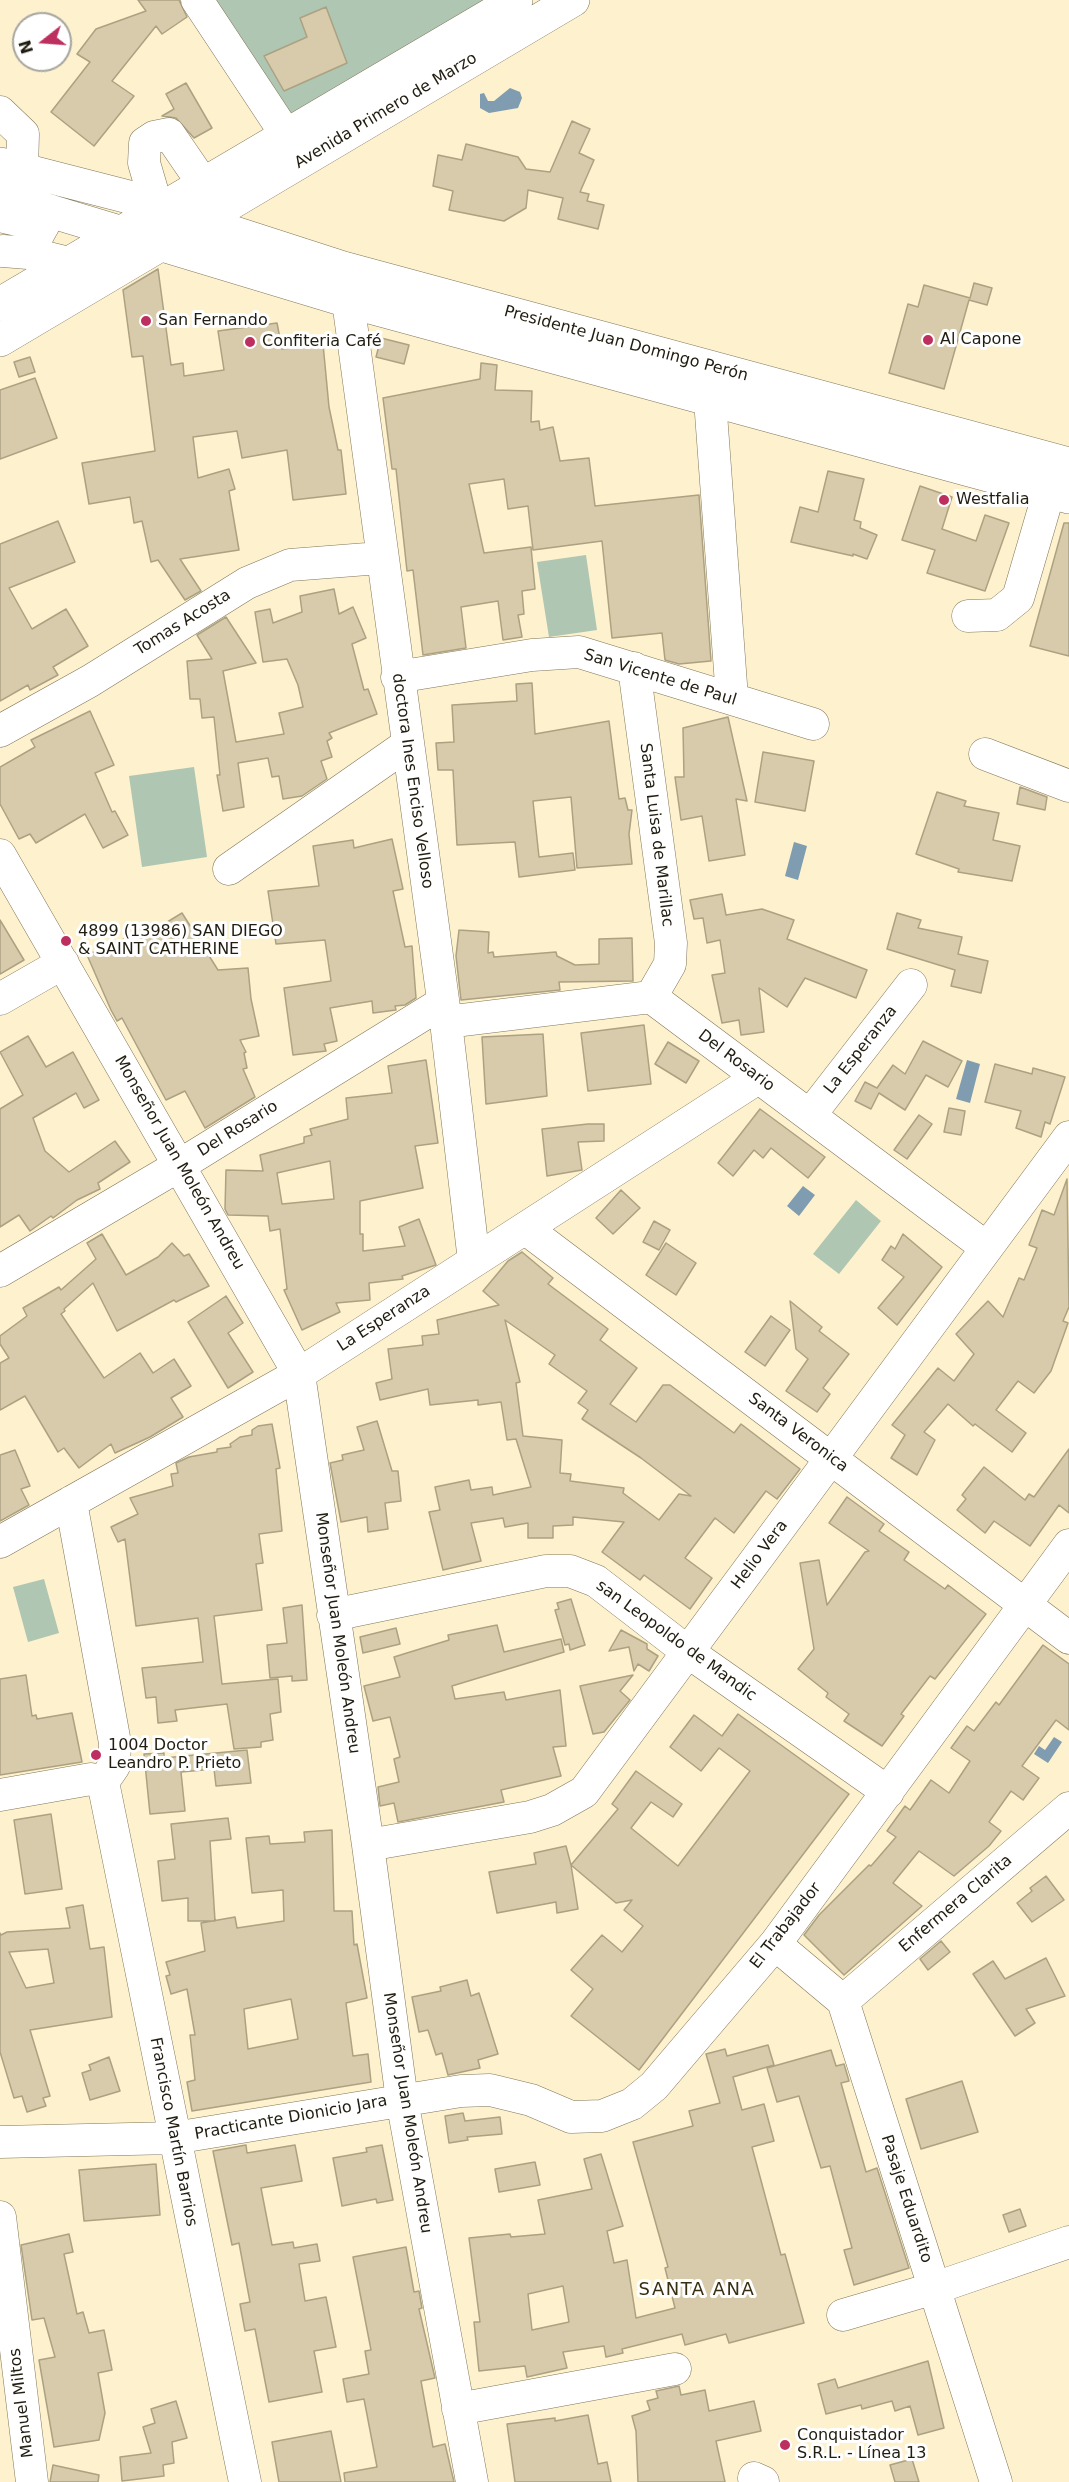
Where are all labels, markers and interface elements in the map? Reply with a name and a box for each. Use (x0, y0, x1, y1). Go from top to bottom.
north arrow (12, 12, 72, 72)
text: N (15, 38, 37, 56)
street label: Avenida Primero de Marzo (291, 49, 481, 173)
street label: Presidente Juan Domingo Perón (502, 302, 750, 386)
place label: San Fernando (158, 311, 268, 331)
marker: San Fernando (139, 314, 153, 328)
place label: Al Capone (940, 330, 1021, 350)
place label: Confiteria Café (262, 332, 382, 352)
marker: Al Capone (921, 333, 935, 347)
marker: Confiteria Café (243, 335, 257, 349)
place label: Westfalia (956, 490, 1029, 510)
marker: Westfalia (937, 493, 951, 507)
street label: Tomas Acosta (132, 586, 234, 660)
street label: San Vicente de Paul (581, 646, 739, 710)
street label: doctora Ines Enciso Velloso (387, 672, 437, 890)
street label: Santa Luisa de Marillac (635, 742, 677, 928)
place label: 4899 (13986) SAN DIEGO & SAINT CATHERINE (78, 922, 283, 960)
marker: 4899 (13986) SAN DIEGO & SAINT CATHERINE (59, 934, 73, 948)
street label: La Esperanza (821, 1002, 901, 1098)
street label: Del Rosario (694, 1026, 778, 1096)
street label: Monseñor Juan Moleón Andreu (110, 1053, 248, 1273)
street label: Del Rosario (194, 1097, 282, 1161)
street label: La Esperanza (334, 1282, 434, 1356)
street label: Santa Veronica (744, 1389, 852, 1477)
street label: Monseñor Juan Moleón Andreu (311, 1511, 363, 1755)
street label: Helio Vera (728, 1517, 792, 1593)
street label: san Leopoldo de Mandic (592, 1576, 760, 1706)
place label: 1004 Doctor Leandro P. Prieto (108, 1736, 241, 1774)
marker: 1004 Doctor Leandro P. Prieto (89, 1748, 103, 1762)
street label: Enfermera Clarita (896, 1851, 1016, 1957)
street label: El Trabajador (746, 1879, 826, 1973)
street label: Monseñor Juan Moleón Andreu (378, 1991, 436, 2235)
street label: Francisco Martín Barrios (145, 2036, 201, 2228)
street label: Practicante Dionicio Jara (193, 2092, 389, 2144)
street label: Pasaje Eduardito (876, 2133, 936, 2265)
district label: SANTA ANA (639, 2279, 755, 2301)
street label: Manuel Miltos (6, 2347, 38, 2459)
place label: Conquistador S.R.L. - Línea 13 (797, 2426, 926, 2464)
marker: Conquistador S.R.L. - Línea 13 (778, 2438, 792, 2452)

